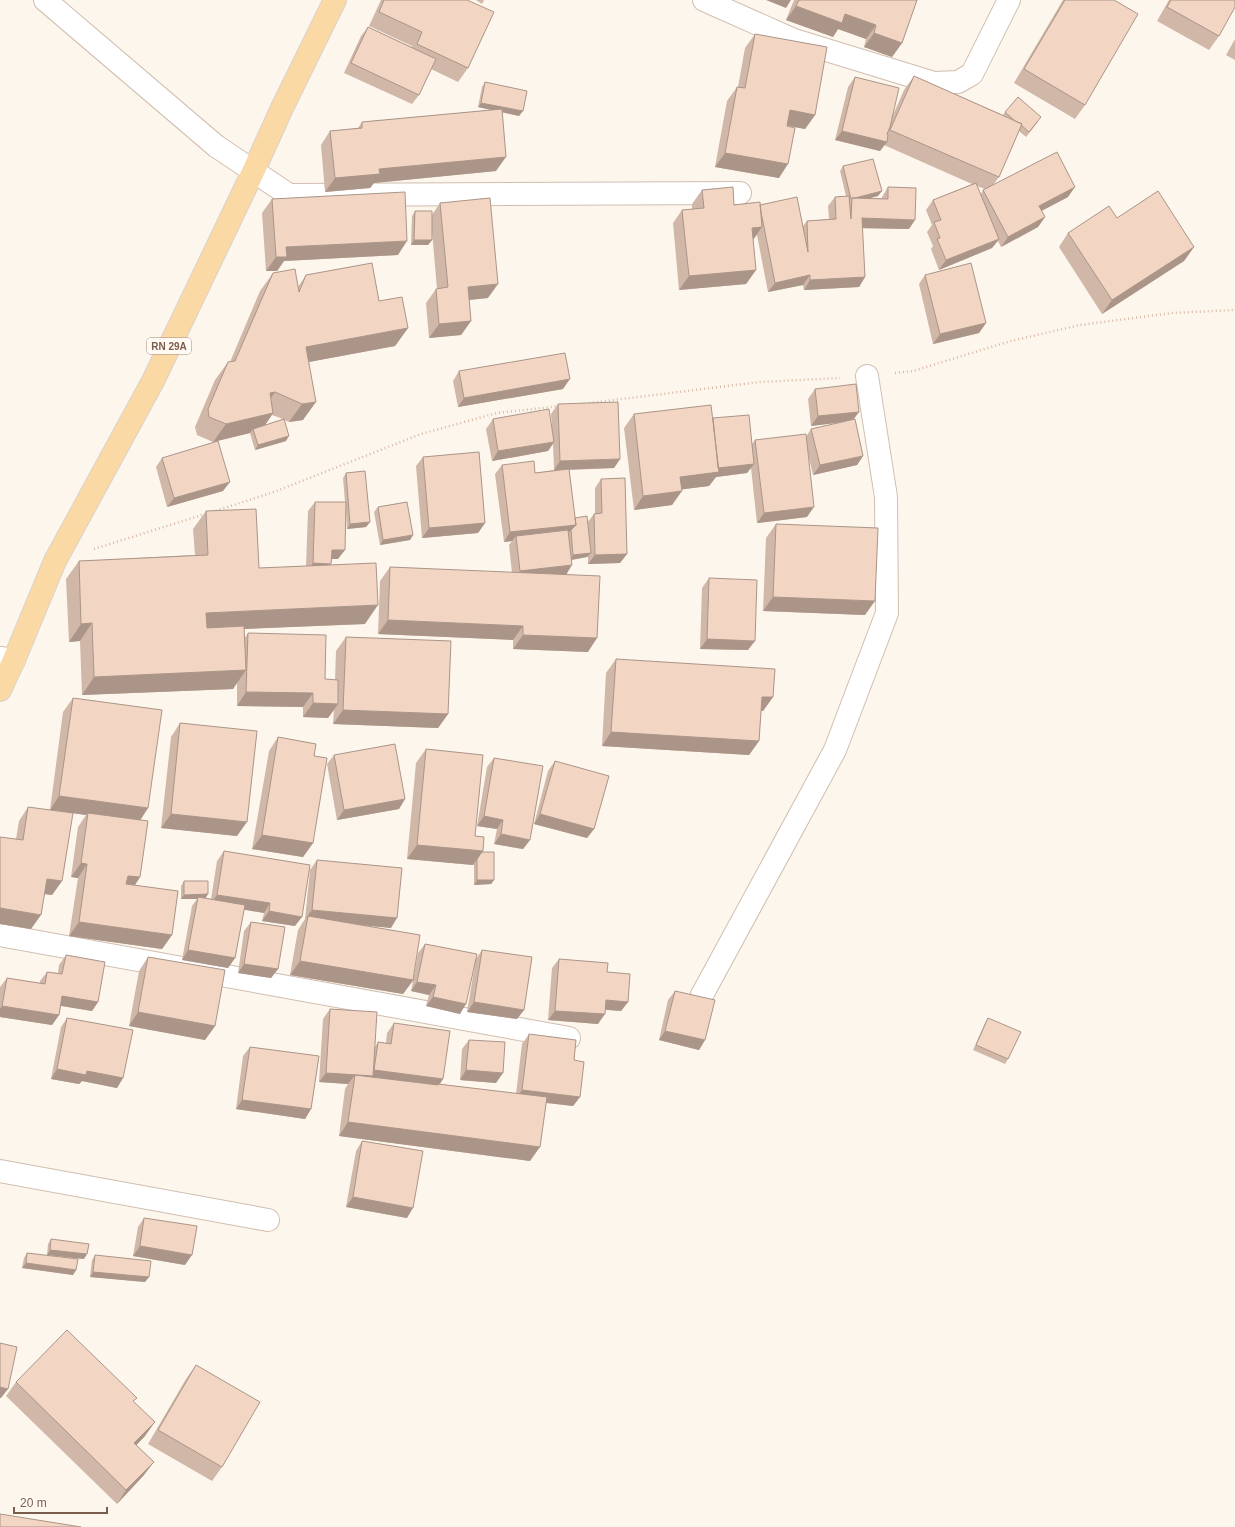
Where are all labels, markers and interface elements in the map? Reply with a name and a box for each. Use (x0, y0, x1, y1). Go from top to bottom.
road number: RN 29A (147, 338, 191, 354)
scale bar (14, 1489, 107, 1515)
text: 20 m (20, 1496, 47, 1510)

